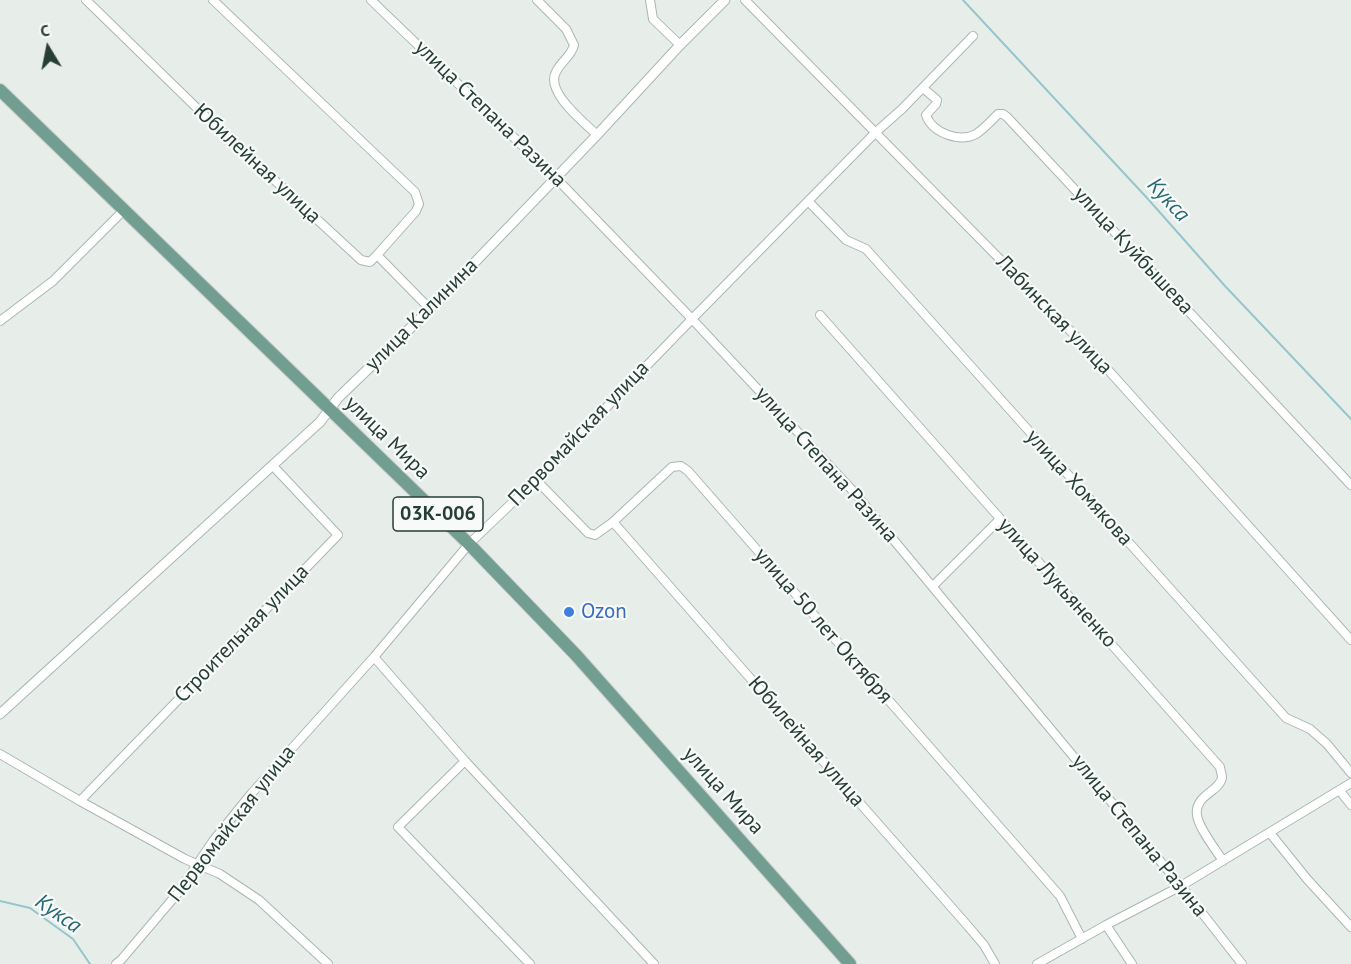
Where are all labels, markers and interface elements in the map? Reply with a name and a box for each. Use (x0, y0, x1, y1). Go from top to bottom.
north arrow (18, 18, 78, 78)
text: С (39, 20, 51, 41)
street label: улица Степана Разина (409, 35, 571, 193)
street label: Юбилейная улица (188, 99, 326, 229)
water label: Кукса (1141, 173, 1195, 227)
street label: улица Куйбышева (1067, 182, 1199, 320)
street label: Лабинская улица (991, 250, 1117, 380)
street label: улица Калинина (360, 253, 484, 377)
street label: Первомайская улица (503, 356, 655, 512)
street label: улица Степана Разина (749, 382, 903, 548)
street label: улица Мира (339, 391, 435, 485)
street label: улица Хомякова (1020, 425, 1138, 551)
road number: 03К-006 (393, 497, 483, 531)
street label: улица Лукьяненко (992, 513, 1122, 653)
street label: улица 50 лет Октября (749, 543, 897, 709)
street label: Строительная улица (170, 560, 314, 708)
place label: Ozon (581, 599, 627, 625)
marker: Ozon (562, 605, 576, 619)
street label: Юбилейная улица (742, 671, 870, 813)
street label: Первомайская улица (163, 741, 301, 907)
street label: улица Мира (677, 742, 769, 840)
street label: улица Степана Разина (1066, 750, 1212, 922)
water label: Кукса (30, 889, 86, 939)

